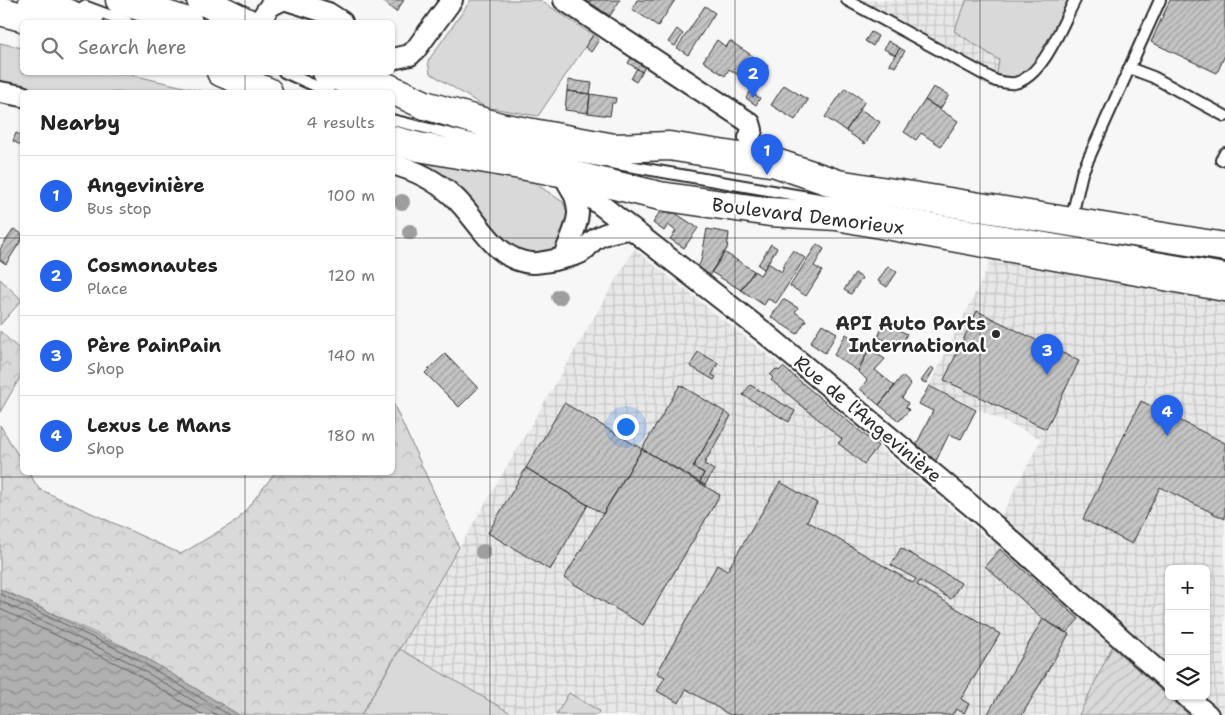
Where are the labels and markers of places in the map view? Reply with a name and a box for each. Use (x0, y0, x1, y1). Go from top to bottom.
pin: 2 (737, 57, 769, 98)
pin: 1 (751, 134, 783, 175)
place label: API Auto Parts International (835, 311, 986, 358)
marker: API Auto Parts International (990, 328, 1002, 340)
pin: 3 (1031, 334, 1063, 375)
pin: 4 (1151, 395, 1183, 436)

